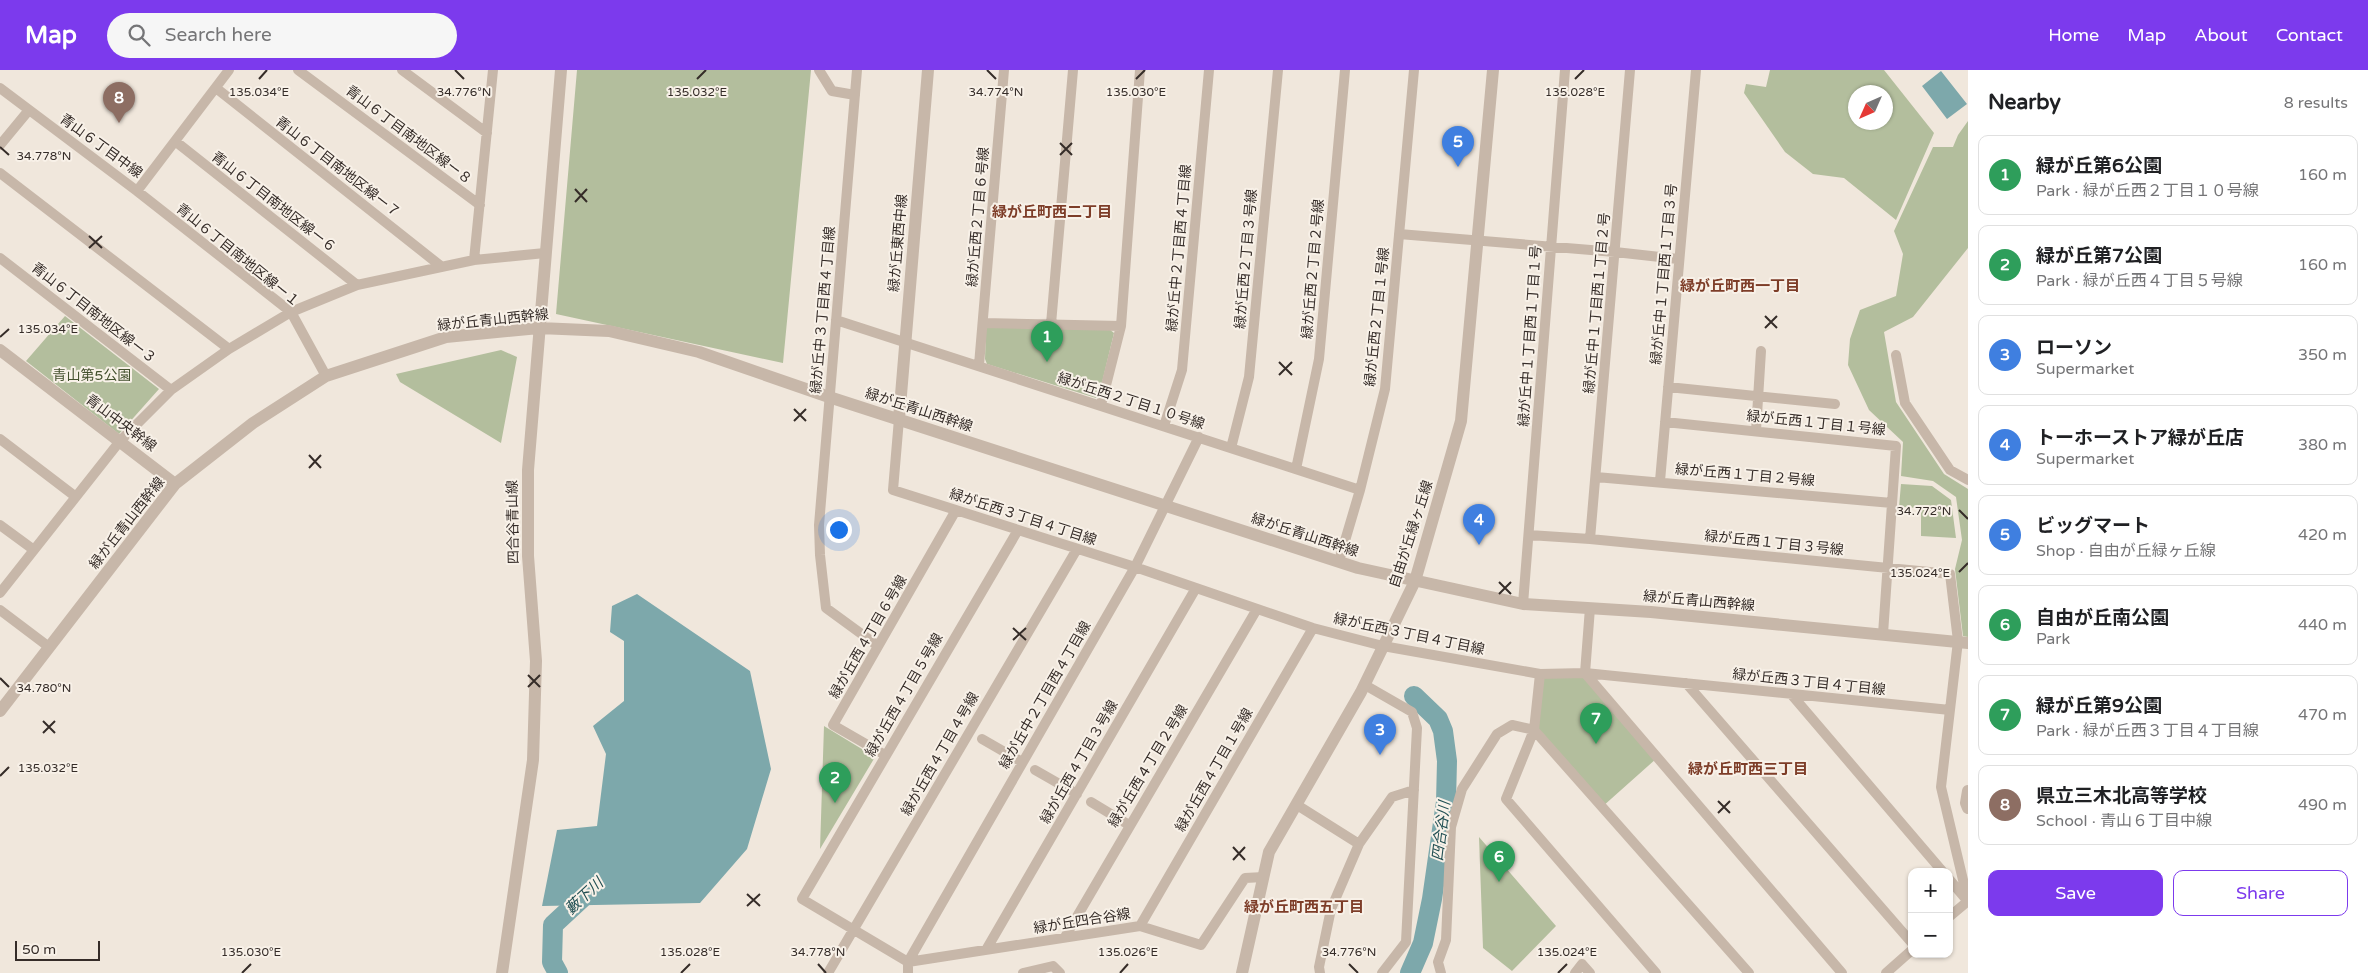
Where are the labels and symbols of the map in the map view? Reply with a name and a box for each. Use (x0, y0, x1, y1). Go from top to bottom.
pin: 8 (103, 82, 135, 123)
street label: 青山６丁目南地区線ー８ (342, 82, 476, 188)
text: 135.034°E (229, 85, 290, 99)
text: 34.776°N (437, 85, 491, 99)
text: 135.032°E (667, 85, 728, 99)
text: 34.774°N (969, 85, 1023, 99)
text: 135.030°E (1106, 85, 1167, 99)
text: 135.028°E (1545, 85, 1606, 99)
north arrow (1848, 85, 1893, 130)
street label: 青山６丁目中線 (56, 110, 146, 182)
street label: 青山６丁目南地区線ー７ (272, 113, 404, 221)
pin: 5 (1442, 126, 1474, 167)
street label: 緑が丘西２丁目６号線 (963, 147, 993, 287)
street label: 青山６丁目南地区線ー６ (208, 148, 340, 256)
text: 34.778°N (17, 149, 71, 163)
street label: 緑が丘中２丁目西４丁目線 (1163, 164, 1195, 332)
street label: 緑が丘中１丁目西１丁目３号 (1648, 183, 1680, 365)
street label: 緑が丘西２丁目３号線 (1231, 189, 1261, 329)
street label: 緑が丘東西中線 (885, 193, 911, 293)
street label: 緑が丘西２丁目２号線 (1298, 199, 1328, 339)
street label: 青山６丁目南地区線ー１ (173, 200, 303, 310)
district label: 緑が丘町西二丁目 (992, 203, 1112, 221)
street label: 緑が丘中１丁目西１丁目２号 (1581, 212, 1613, 394)
street label: 緑が丘中３丁目西４丁目線 (807, 226, 839, 394)
street label: 緑が丘中１丁目西１丁目１号 (1515, 245, 1545, 427)
street label: 緑が丘西２丁目１号線 (1361, 246, 1393, 388)
street label: 青山６丁目南地区線ー３ (28, 259, 160, 367)
district label: 緑が丘町西一丁目 (1680, 277, 1800, 295)
street label: 緑が丘青山西幹線 (436, 306, 550, 334)
pin: 1 (1031, 321, 1063, 362)
text: 135.034°E (18, 322, 79, 336)
park label: 青山第5公園 (53, 367, 131, 384)
street label: 緑が丘西２丁目１０号線 (1055, 369, 1207, 433)
street label: 緑が丘青山西幹線 (863, 385, 975, 435)
street label: 青山中央幹線 (82, 391, 160, 455)
street label: 緑が丘西１丁目１号線 (1745, 407, 1887, 439)
street label: 緑が丘西１丁目２号線 (1675, 460, 1815, 490)
street label: 緑が丘青山西幹線 (86, 474, 168, 572)
street label: 自由が丘緑ヶ丘線 (1386, 478, 1436, 590)
street label: 四合谷青山線 (504, 480, 522, 564)
street label: 緑が丘西３丁目４丁目線 (947, 485, 1099, 549)
pin: 4 (1463, 504, 1495, 545)
text: 34.772°N (1897, 504, 1951, 518)
street label: 緑が丘青山西幹線 (1249, 510, 1361, 560)
your location (826, 517, 852, 543)
street label: 緑が丘西１丁目３号線 (1703, 527, 1845, 559)
text: 135.024°E (1890, 566, 1951, 580)
street label: 緑が丘西４丁目６号線 (826, 572, 910, 702)
street label: 緑が丘青山西幹線 (1642, 588, 1756, 614)
street label: 緑が丘西３丁目４丁目線 (1332, 610, 1486, 658)
street label: 緑が丘中２丁目西４丁目線 (996, 618, 1094, 772)
street label: 緑が丘西４丁目５号線 (862, 630, 946, 760)
street label: 緑が丘西３丁目４丁目線 (1732, 665, 1886, 699)
text: 34.780°N (17, 681, 71, 695)
street label: 緑が丘西４丁目４号線 (898, 689, 982, 819)
street label: 緑が丘西４丁目３号線 (1037, 697, 1121, 827)
street label: 緑が丘西４丁目２号線 (1105, 702, 1191, 830)
pin: 7 (1580, 703, 1612, 744)
street label: 緑が丘西４丁目１号線 (1172, 705, 1256, 835)
pin: 3 (1364, 714, 1396, 755)
district label: 緑が丘町西三丁目 (1688, 760, 1808, 778)
text: 135.032°E (18, 761, 79, 775)
pin: 2 (819, 762, 851, 803)
water label: 四合谷川 (1428, 798, 1454, 862)
pin: 6 (1483, 841, 1515, 882)
water label: 藪下川 (561, 873, 608, 918)
district label: 緑が丘町西五丁目 (1244, 898, 1364, 916)
street label: 緑が丘四合谷線 (1032, 905, 1132, 937)
scale bar (15, 938, 100, 961)
text: 135.030°E (221, 945, 282, 959)
text: 135.028°E (660, 945, 721, 959)
text: 34.778°N (791, 945, 845, 959)
text: 135.026°E (1098, 945, 1158, 959)
text: 34.776°N (1322, 945, 1376, 959)
text: 135.024°E (1537, 945, 1598, 959)

